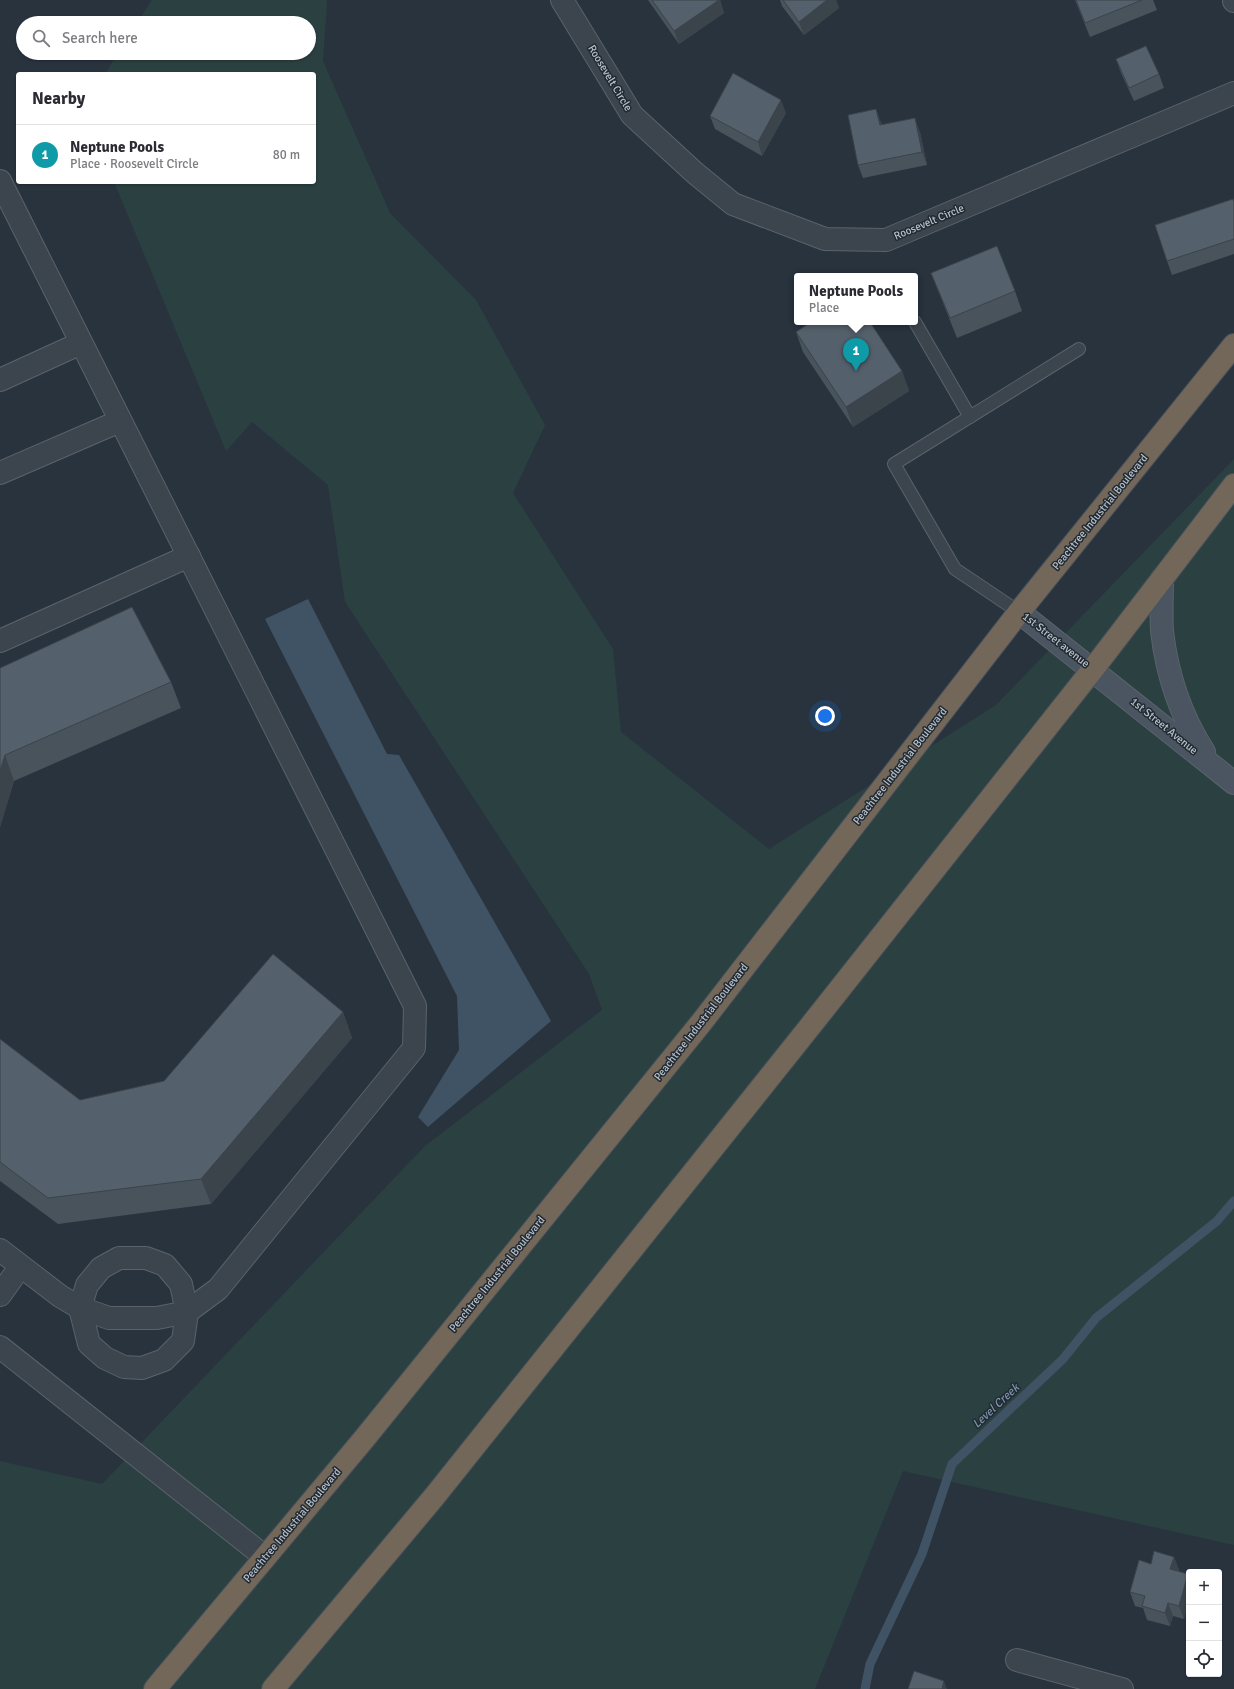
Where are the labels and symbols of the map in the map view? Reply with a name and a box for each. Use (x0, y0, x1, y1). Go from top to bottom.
street label: Roosevelt Circle (585, 42, 635, 114)
street label: Roosevelt Circle (892, 201, 966, 243)
pin: 1 (843, 338, 869, 371)
street label: Peachtree Industrial Boulevard (1049, 452, 1151, 572)
street label: 1st Street avenue (1020, 610, 1092, 670)
street label: 1st Street Avenue (1128, 695, 1200, 757)
street label: Peachtree Industrial Boulevard (850, 705, 950, 827)
your location (815, 706, 835, 726)
street label: Peachtree Industrial Boulevard (651, 961, 751, 1083)
street label: Peachtree Industrial Boulevard (446, 1214, 548, 1334)
water label: Level Creek (969, 1380, 1023, 1432)
street label: Peachtree Industrial Boulevard (241, 1465, 344, 1585)

